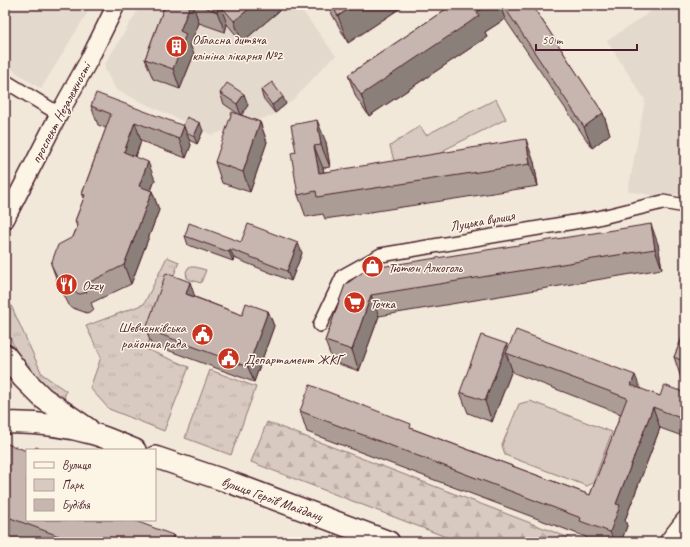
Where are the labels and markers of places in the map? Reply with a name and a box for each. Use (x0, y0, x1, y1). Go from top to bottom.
place label: Обласна дитяча клініна лікарня №2 (192, 31, 284, 64)
building icon: Обласна дитяча клініна лікарня №2 (164, 34, 190, 60)
shop icon: Тютюн Алкоголь (359, 254, 385, 280)
place label: Тютюн Алкоголь (388, 259, 464, 276)
restaurant icon: Ozzy (54, 272, 80, 298)
place label: Ozzy (82, 277, 104, 294)
supermarket icon: Точка (342, 290, 368, 316)
place label: Точка (370, 295, 397, 312)
place label: Шевченківська районна рада (118, 319, 187, 352)
public building icon: Шевченківська районна рада (189, 322, 215, 348)
public building icon: Департамент ЖКГ (215, 346, 241, 372)
place label: Департамент ЖКГ (244, 351, 347, 368)

